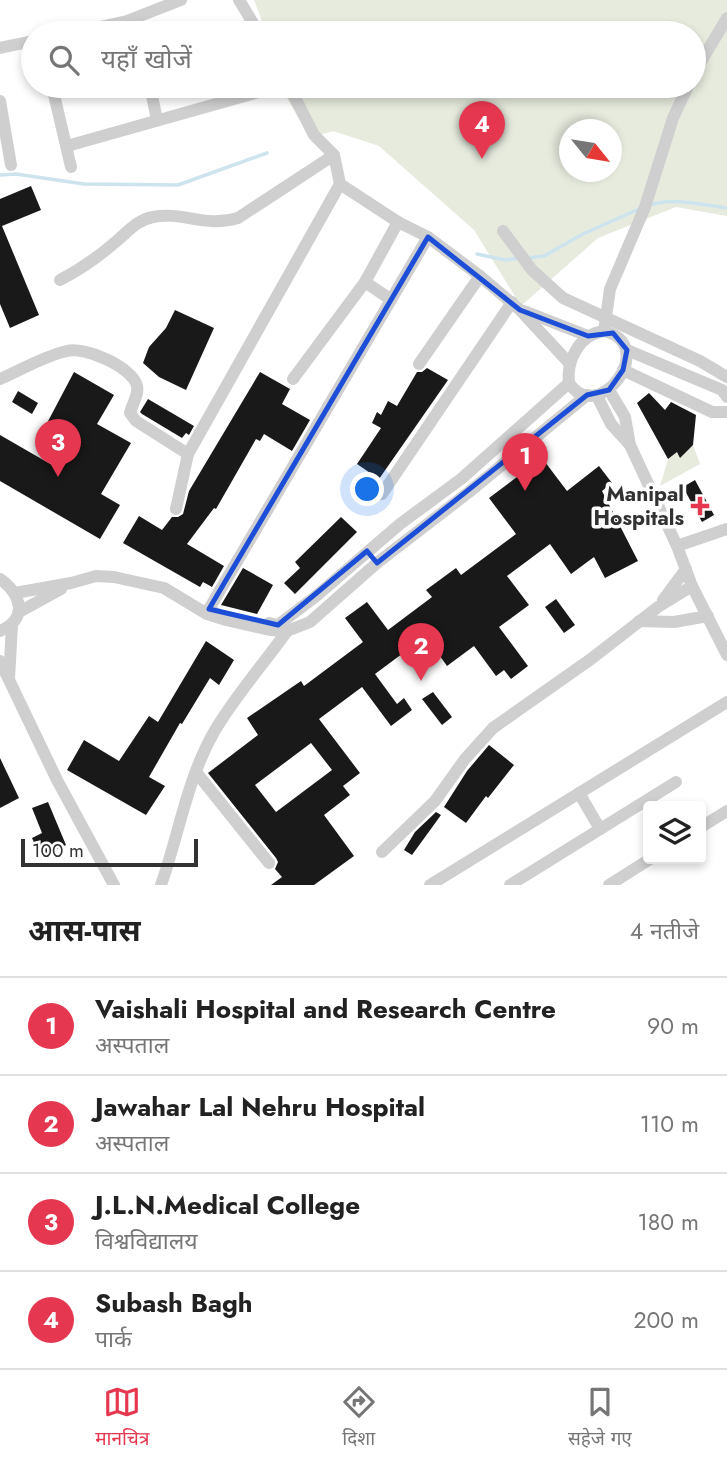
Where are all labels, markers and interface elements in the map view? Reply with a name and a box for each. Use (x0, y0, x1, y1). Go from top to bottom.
search box (21, 21, 706, 98)
text: यहाँ खोजें (101, 40, 192, 78)
icon: search (45, 41, 83, 79)
pin: 4 (459, 101, 505, 159)
north arrow (559, 119, 622, 182)
pin: 3 (35, 419, 81, 477)
pin: 1 (502, 433, 548, 491)
your location (350, 472, 384, 506)
place label: Manipal Hospitals (594, 479, 684, 533)
marker: Manipal Hospitals (690, 496, 710, 516)
pin: 2 (398, 623, 444, 681)
map controls (643, 801, 706, 864)
button: layers (643, 801, 706, 864)
scale bar (21, 836, 198, 868)
text: 100 m (32, 837, 84, 864)
text: आस-पास (28, 909, 141, 952)
text: 4 नतीजे (630, 914, 699, 948)
text: Vaishali Hospital and Research Centre (95, 990, 556, 1028)
text: 1 (45, 1009, 57, 1043)
text: 90 m (647, 1009, 699, 1043)
text: अस्पताल (95, 1028, 169, 1062)
text: Jawahar Lal Nehru Hospital (95, 1088, 425, 1126)
text: 2 (43, 1107, 59, 1141)
text: 110 m (640, 1107, 699, 1141)
text: अस्पताल (95, 1126, 169, 1160)
text: J.L.N.Medical College (95, 1186, 360, 1224)
text: 3 (44, 1205, 58, 1239)
text: 180 m (637, 1205, 699, 1239)
text: विश्वविद्यालय (95, 1224, 198, 1258)
text: Subash Bagh (95, 1284, 253, 1322)
text: 4 (43, 1303, 59, 1337)
text: 200 m (633, 1303, 699, 1337)
text: पार्क (95, 1322, 132, 1356)
tab: मानचित्र (95, 1383, 149, 1453)
tab: दिशा (340, 1383, 378, 1453)
tab: सहेजे गए (568, 1383, 632, 1453)

